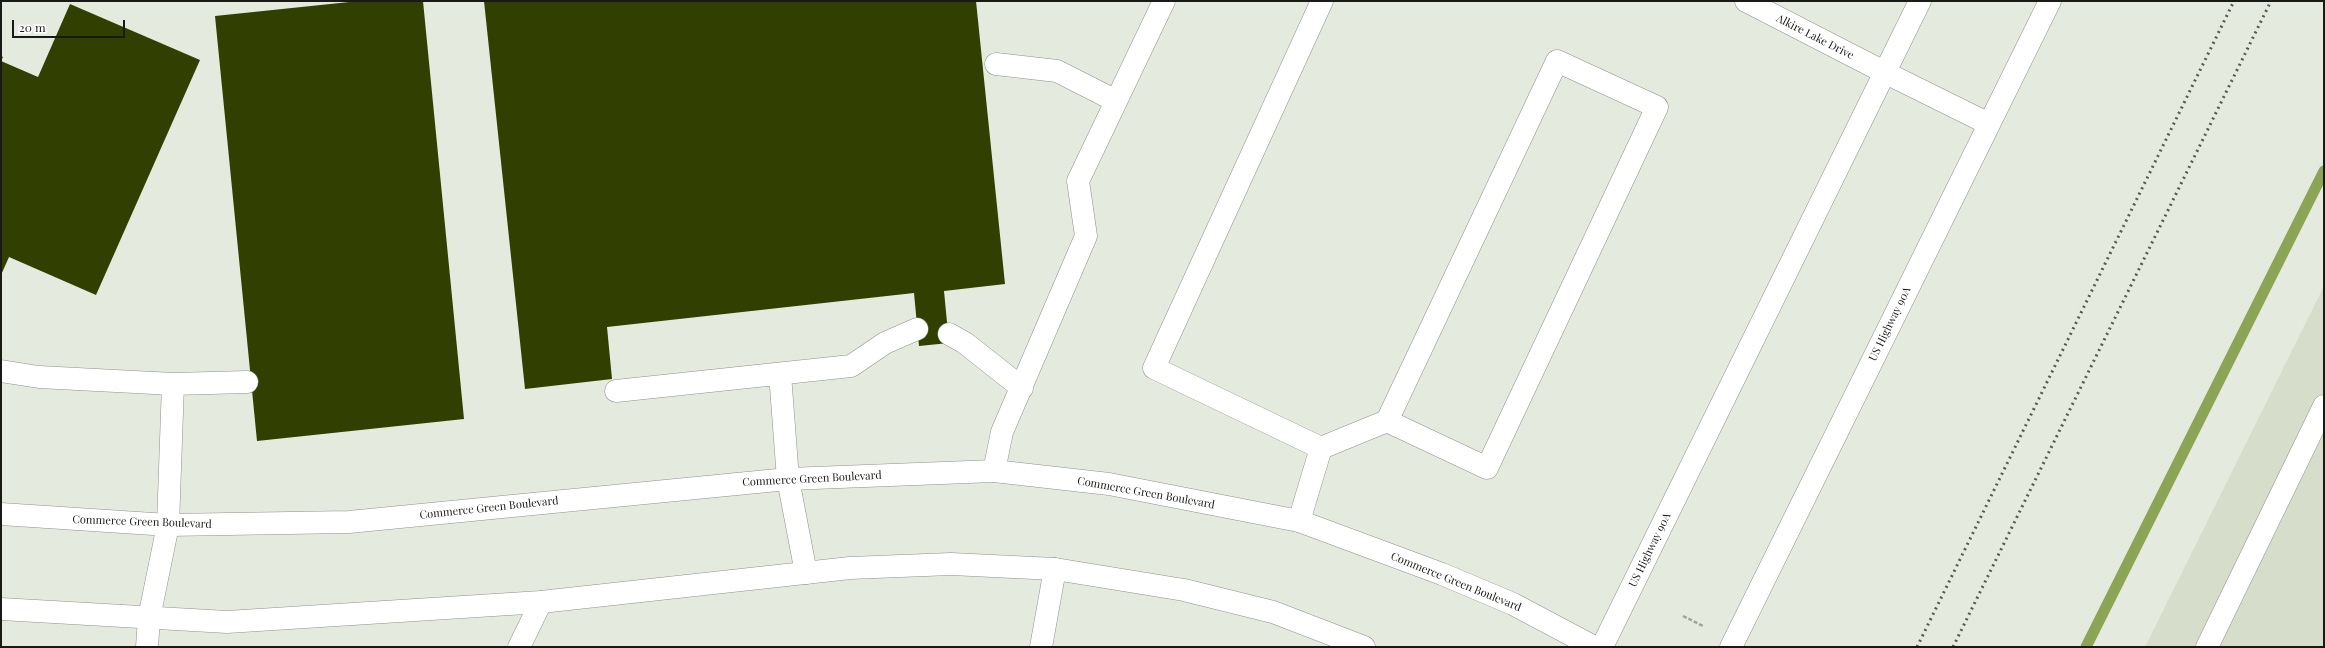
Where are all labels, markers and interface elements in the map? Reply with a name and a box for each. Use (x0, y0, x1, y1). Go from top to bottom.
scale bar (14, 12, 127, 38)
street label: Alkire Lake Drive (1774, 12, 1856, 62)
text: 20 m (19, 19, 46, 35)
street label: US Highway 90A (1866, 285, 1914, 363)
street label: Commerce Green Boulevard (742, 469, 882, 489)
street label: Commerce Green Boulevard (1076, 474, 1216, 512)
street label: Commerce Green Boulevard (419, 494, 559, 522)
street label: US Highway 90A (1626, 511, 1674, 589)
street label: Commerce Green Boulevard (72, 513, 212, 531)
street label: Commerce Green Boulevard (1389, 550, 1523, 614)

